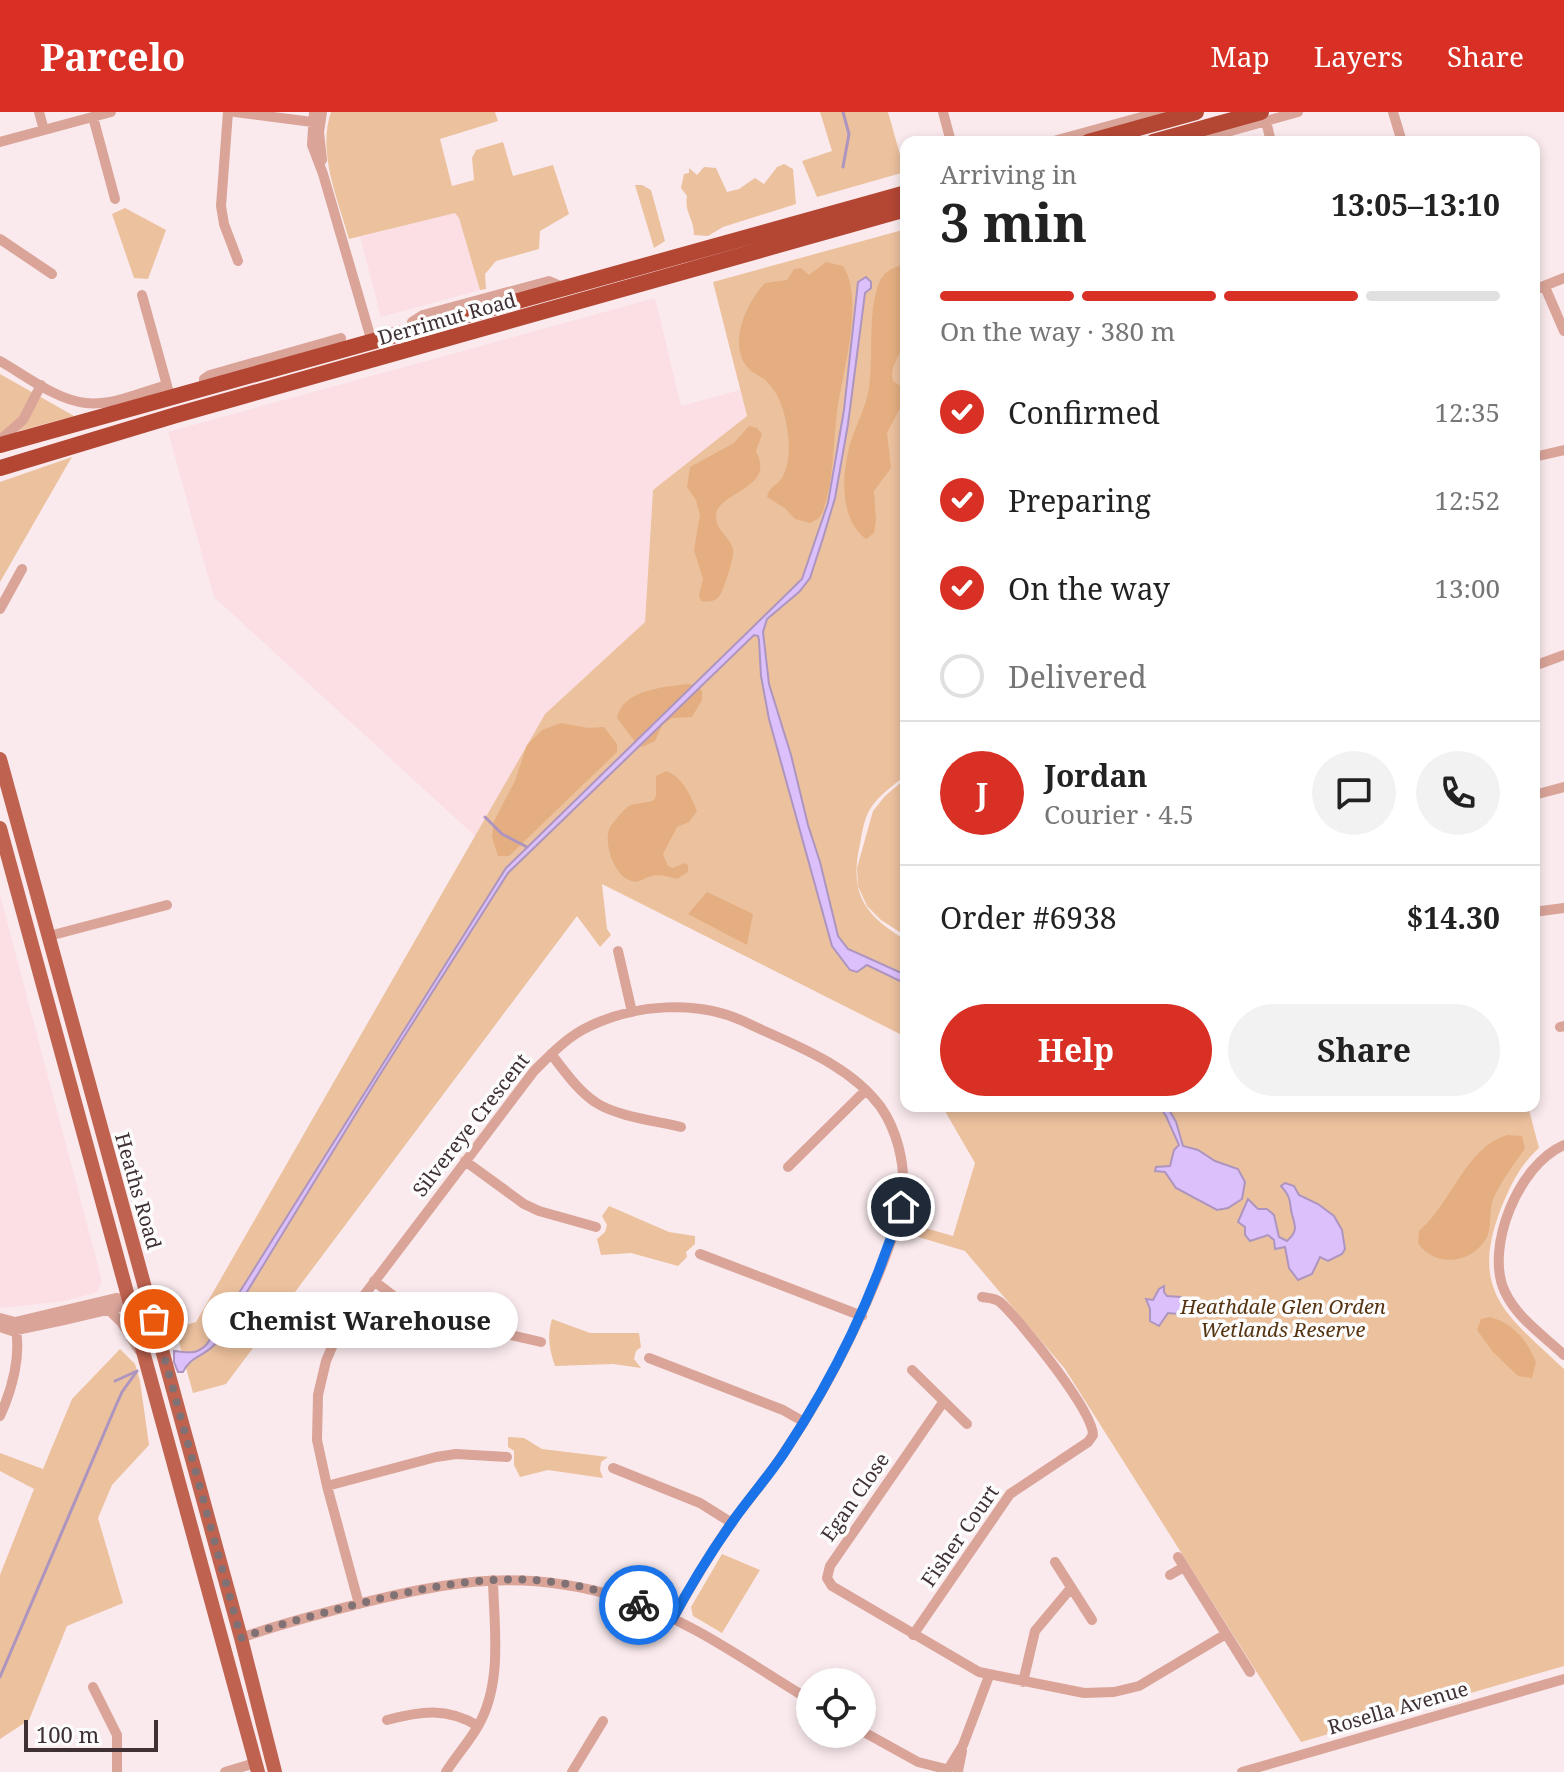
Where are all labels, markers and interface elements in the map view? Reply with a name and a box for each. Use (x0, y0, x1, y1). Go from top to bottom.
text: Parcelo (40, 30, 185, 82)
text: Map (1211, 37, 1270, 75)
text: Layers (1314, 37, 1403, 75)
text: Share (1447, 37, 1524, 75)
text: Arriving in (940, 156, 1077, 192)
text: 13:05–13:10 (1331, 184, 1500, 225)
text: 3 min (940, 186, 1087, 257)
street label: Derrimut Road (375, 286, 519, 351)
text: On the way · 380 m (940, 313, 1175, 349)
icon: check (940, 390, 984, 434)
text: Confirmed (1008, 392, 1160, 433)
text: 12:35 (1434, 394, 1500, 430)
icon: check (940, 478, 984, 522)
text: Preparing (1008, 480, 1151, 521)
text: 12:52 (1434, 482, 1500, 518)
icon: check (940, 566, 984, 610)
text: On the way (1008, 568, 1170, 609)
text: 13:00 (1434, 570, 1500, 606)
text: Delivered (1008, 656, 1147, 697)
button: chat (1312, 751, 1396, 835)
button: phone (1416, 751, 1500, 835)
text: Jordan (1044, 755, 1147, 796)
text: J (976, 773, 988, 814)
text: Courier · 4.5 (1044, 796, 1194, 832)
text: Order #6938 (940, 897, 1117, 938)
text: $14.30 (1406, 897, 1500, 938)
button: Help (940, 1004, 1212, 1096)
button: Share (1228, 1004, 1500, 1096)
street label: Silvereye Crescent (406, 1047, 535, 1202)
street label: Heaths Road (109, 1129, 168, 1252)
pin (867, 1173, 935, 1241)
icon: home (879, 1185, 923, 1229)
pin (120, 1285, 188, 1353)
callout: Chemist Warehouse (202, 1291, 518, 1347)
park label: Heathdale Glen Orden Wetlands Reserve (1179, 1293, 1386, 1343)
icon: bag (132, 1297, 176, 1341)
text: Chemist Warehouse (229, 1302, 491, 1338)
street label: Egan Close (814, 1447, 895, 1546)
street label: Fisher Court (915, 1480, 1005, 1592)
courier (599, 1565, 679, 1645)
icon: bike (617, 1583, 661, 1627)
map controls (796, 1668, 876, 1748)
button: locate (796, 1668, 876, 1748)
street label: Rosella Avenue (1325, 1675, 1471, 1740)
scale bar (24, 1716, 158, 1752)
text: 100 m (36, 1719, 99, 1749)

